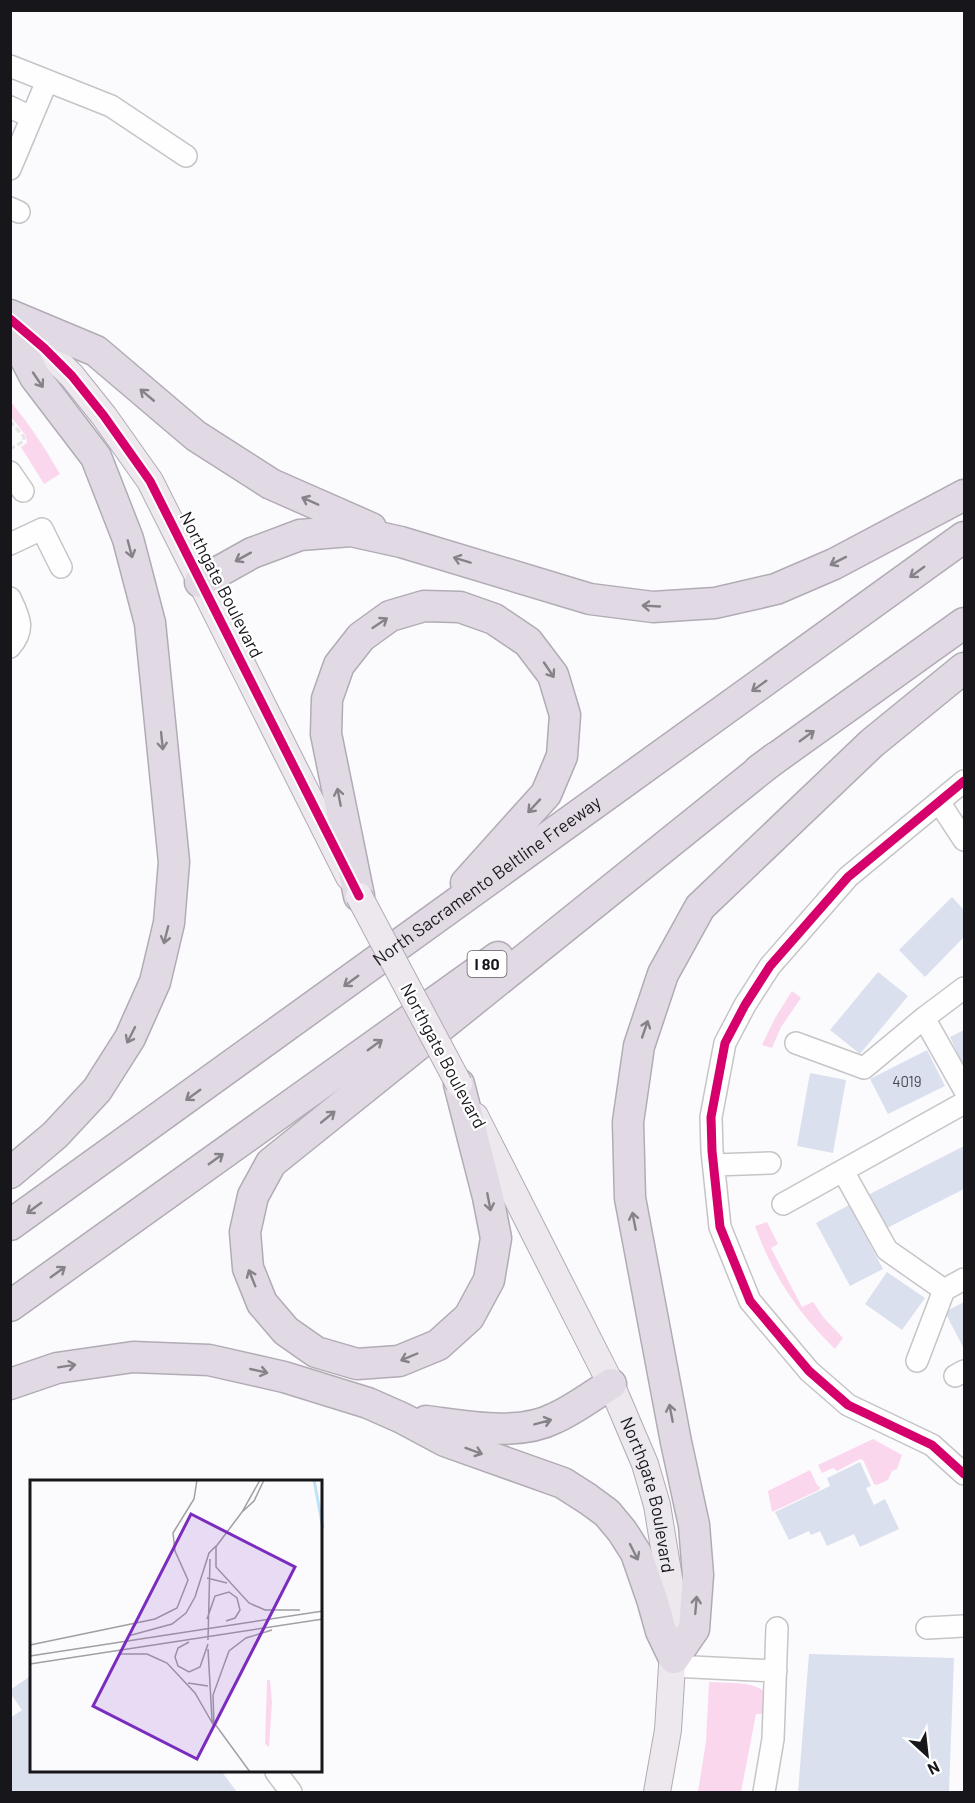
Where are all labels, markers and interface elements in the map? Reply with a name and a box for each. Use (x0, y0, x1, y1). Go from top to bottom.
one-way arrow (32, 371, 44, 388)
one-way arrow (139, 388, 155, 401)
one-way arrow (301, 495, 319, 506)
street label: Northgate Boulevard (175, 508, 268, 661)
one-way arrow (125, 539, 137, 558)
one-way arrow (235, 552, 253, 563)
one-way arrow (453, 554, 472, 565)
one-way arrow (830, 556, 848, 568)
one-way arrow (910, 566, 926, 578)
one-way arrow (641, 600, 661, 611)
one-way arrow (372, 617, 388, 629)
one-way arrow (543, 661, 555, 678)
one-way arrow (751, 680, 767, 692)
one-way arrow (798, 730, 814, 742)
one-way arrow (157, 731, 168, 751)
one-way arrow (333, 788, 344, 807)
street label: North Sacramento Beltline Freeway (368, 791, 605, 970)
one-way arrow (527, 799, 541, 814)
one-way arrow (160, 925, 172, 944)
road number: I 80 (468, 951, 506, 977)
one-way arrow (343, 975, 359, 987)
street label: Northgate Boulevard (396, 979, 491, 1132)
one-way arrow (640, 1020, 651, 1039)
one-way arrow (125, 1026, 136, 1044)
one-way arrow (366, 1039, 382, 1051)
house number: 4019 (892, 1072, 922, 1090)
one-way arrow (185, 1088, 201, 1101)
one-way arrow (320, 1111, 336, 1124)
one-way arrow (208, 1153, 224, 1165)
one-way arrow (484, 1191, 495, 1211)
one-way arrow (27, 1202, 43, 1215)
one-way arrow (628, 1212, 639, 1232)
one-way arrow (49, 1266, 66, 1278)
one-way arrow (246, 1270, 257, 1288)
one-way arrow (400, 1352, 418, 1363)
one-way arrow (56, 1361, 76, 1372)
one-way arrow (250, 1366, 269, 1378)
one-way arrow (665, 1404, 676, 1423)
street label: Northgate Boulevard (616, 1413, 680, 1574)
one-way arrow (533, 1416, 552, 1428)
one-way arrow (464, 1447, 483, 1458)
inset map (30, 1480, 322, 1773)
one-way arrow (628, 1543, 640, 1560)
one-way arrow (690, 1596, 701, 1616)
north arrow (897, 1725, 957, 1785)
text: N (925, 1758, 943, 1780)

